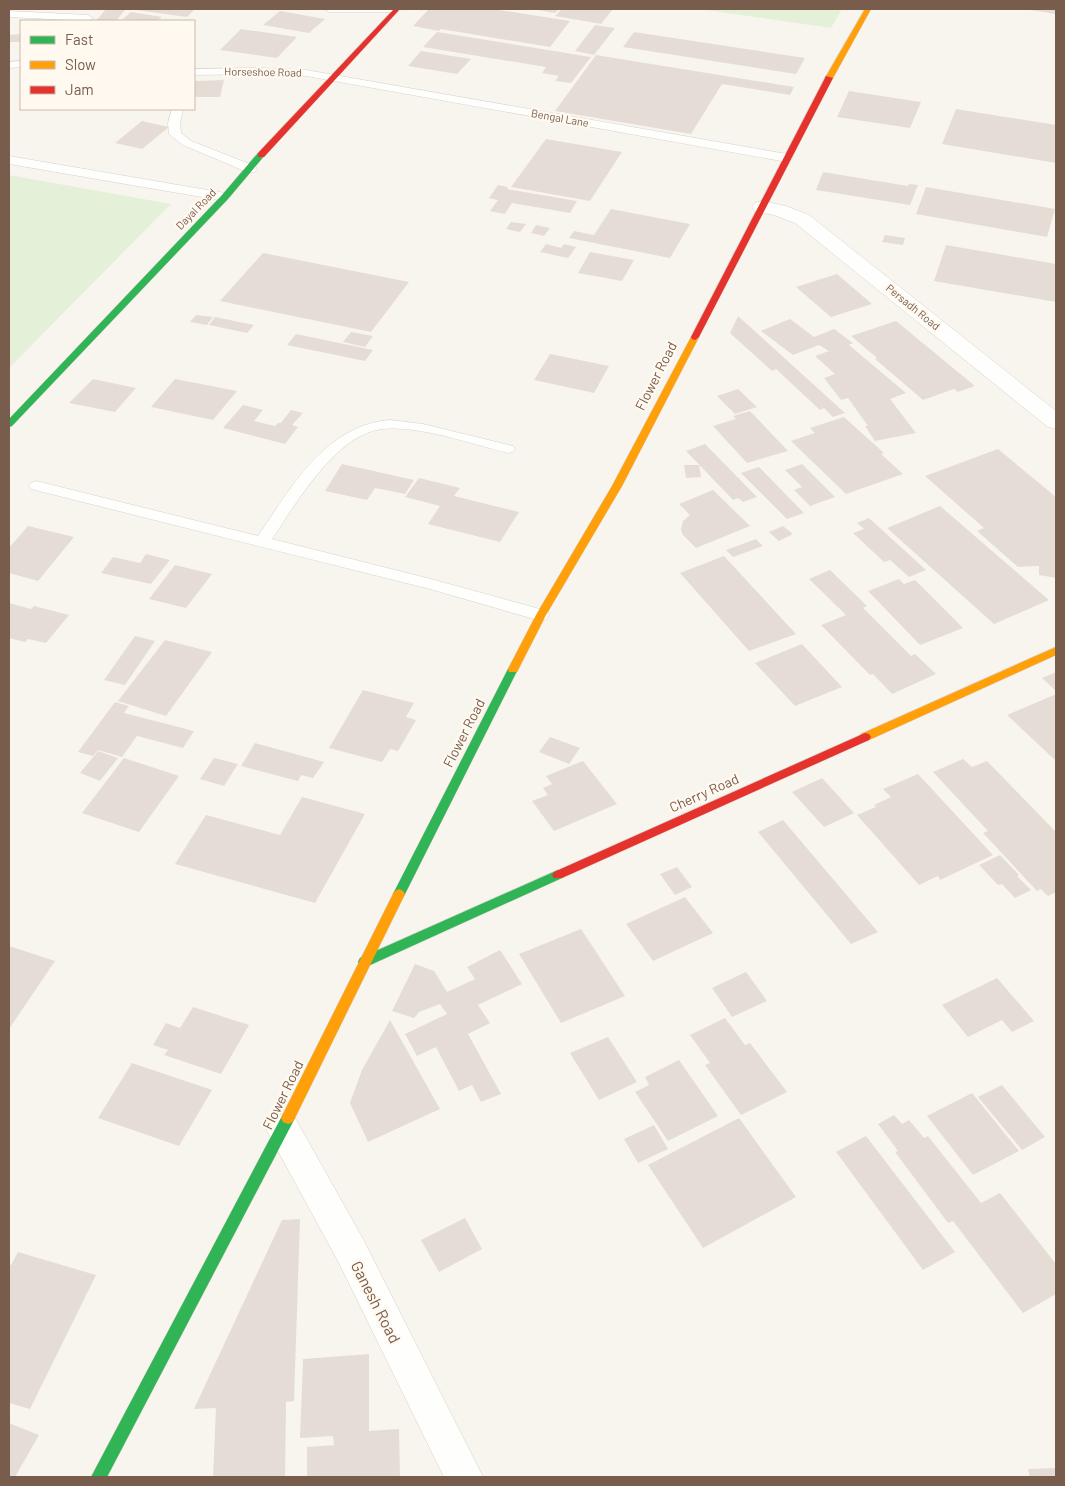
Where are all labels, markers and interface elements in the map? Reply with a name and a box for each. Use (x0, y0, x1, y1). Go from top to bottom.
legend (20, 20, 195, 110)
text: Fast (65, 30, 93, 48)
text: Slow (65, 55, 96, 73)
street label: Horseshoe Road (224, 64, 302, 79)
text: Jam (65, 80, 94, 98)
street label: Bengal Lane (530, 106, 590, 129)
street label: Dayal Road (173, 185, 218, 232)
street label: Persadh Road (884, 281, 943, 332)
street label: Flower Road (631, 339, 680, 413)
street label: Flower Road (439, 696, 488, 770)
street label: Cherry Road (666, 770, 741, 815)
street label: Flower Road (259, 1057, 307, 1132)
street label: Ganesh Road (348, 1258, 405, 1346)

